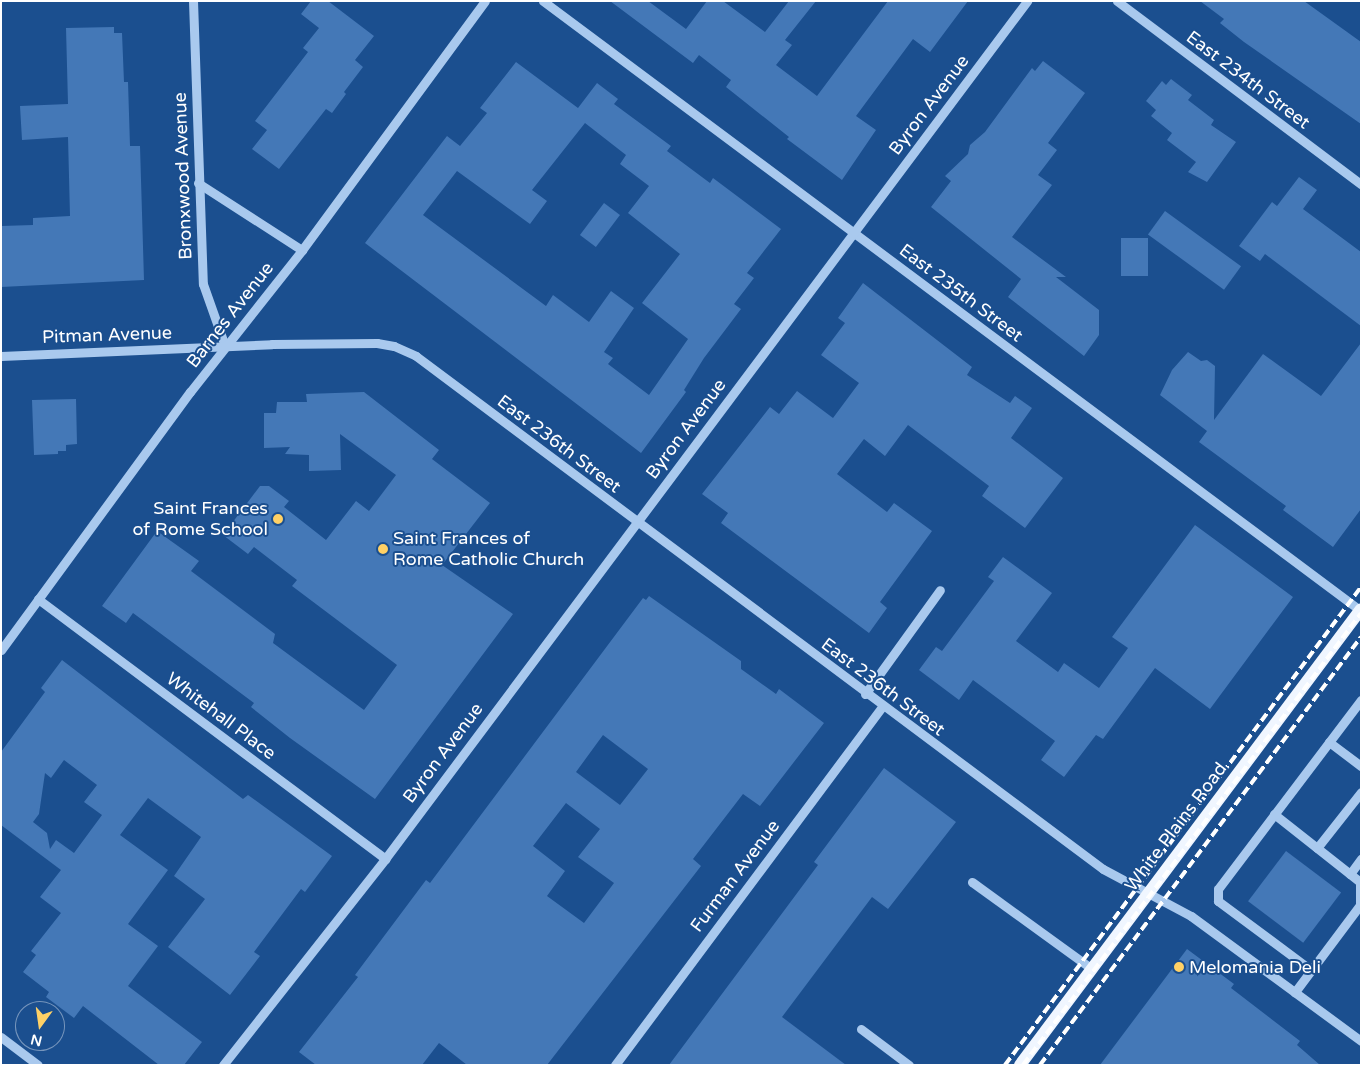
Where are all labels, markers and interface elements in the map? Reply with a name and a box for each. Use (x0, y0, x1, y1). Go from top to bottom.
street label: East 234th Street (1182, 26, 1314, 134)
street label: Byron Avenue (884, 51, 974, 159)
street label: Bronxwood Avenue (169, 92, 197, 260)
street label: East 235th Street (895, 239, 1027, 347)
street label: Barnes Avenue (182, 258, 278, 372)
street label: Pitman Avenue (42, 322, 172, 348)
street label: Byron Avenue (641, 375, 731, 483)
street label: East 236th Street (493, 390, 625, 498)
place label: Saint Frances of Rome School (132, 498, 268, 540)
marker: Saint Frances of Rome School (272, 513, 284, 525)
place label: Saint Frances of Rome Catholic Church (393, 528, 584, 570)
marker: Saint Frances of Rome Catholic Church (377, 543, 389, 555)
street label: East 236th Street (817, 633, 949, 741)
street label: Whitehall Place (162, 668, 280, 764)
street label: Byron Avenue (398, 699, 488, 807)
street label: White Plains Road (1120, 758, 1232, 896)
street label: Furman Avenue (686, 816, 784, 936)
place label: Melomania Deli (1189, 956, 1321, 978)
marker: Melomania Deli (1173, 961, 1185, 973)
north arrow (15, 1001, 65, 1051)
text: N (29, 1030, 44, 1050)

